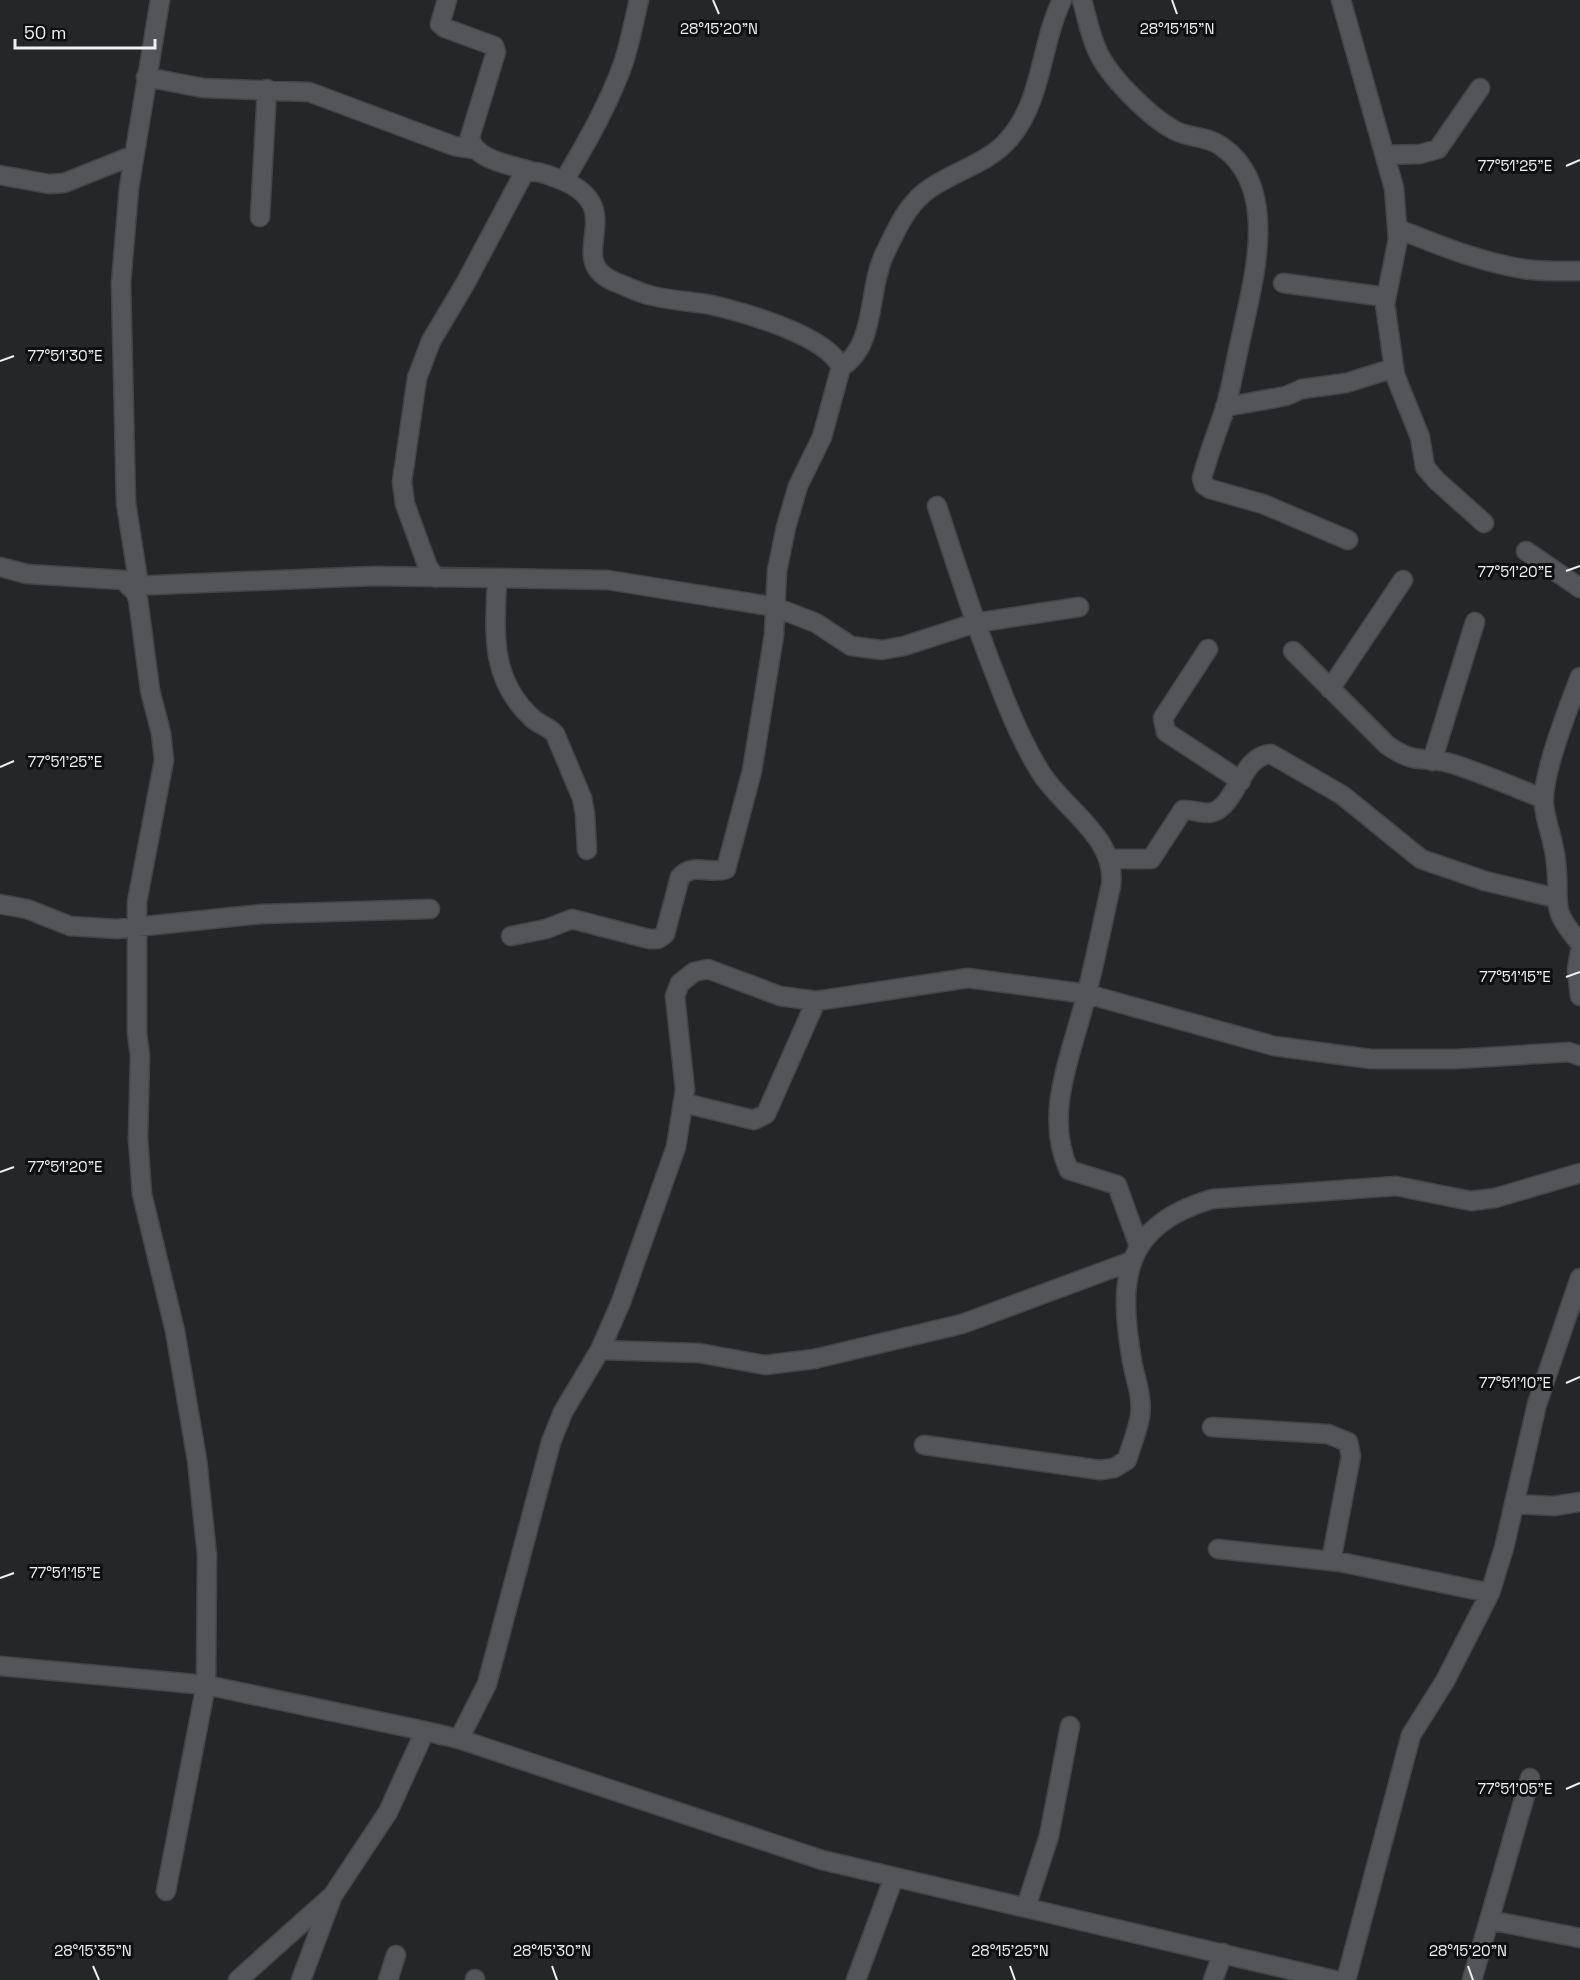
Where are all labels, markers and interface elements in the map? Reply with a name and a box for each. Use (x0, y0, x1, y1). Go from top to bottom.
scale bar (15, 12, 154, 50)
text: 28°15'20"N (680, 19, 758, 38)
text: 28°15'15"N (1140, 19, 1214, 38)
text: 50 m (24, 21, 66, 44)
text: 77°51'25"E (1478, 156, 1552, 175)
text: 77°51'30"E (28, 346, 102, 365)
text: 77°51'20"E (1478, 562, 1552, 581)
text: 77°51'25"E (28, 752, 102, 771)
text: 77°51'15"E (1479, 967, 1551, 986)
text: 77°51'20"E (28, 1157, 102, 1176)
text: 77°51'10"E (1479, 1373, 1551, 1392)
text: 77°51'15"E (29, 1563, 101, 1582)
text: 77°51'05"E (1478, 1779, 1552, 1798)
text: 28°15'35"N (54, 1941, 132, 1960)
text: 28°15'30"N (513, 1941, 591, 1960)
text: 28°15'25"N (971, 1941, 1049, 1960)
text: 28°15'20"N (1429, 1941, 1507, 1960)

